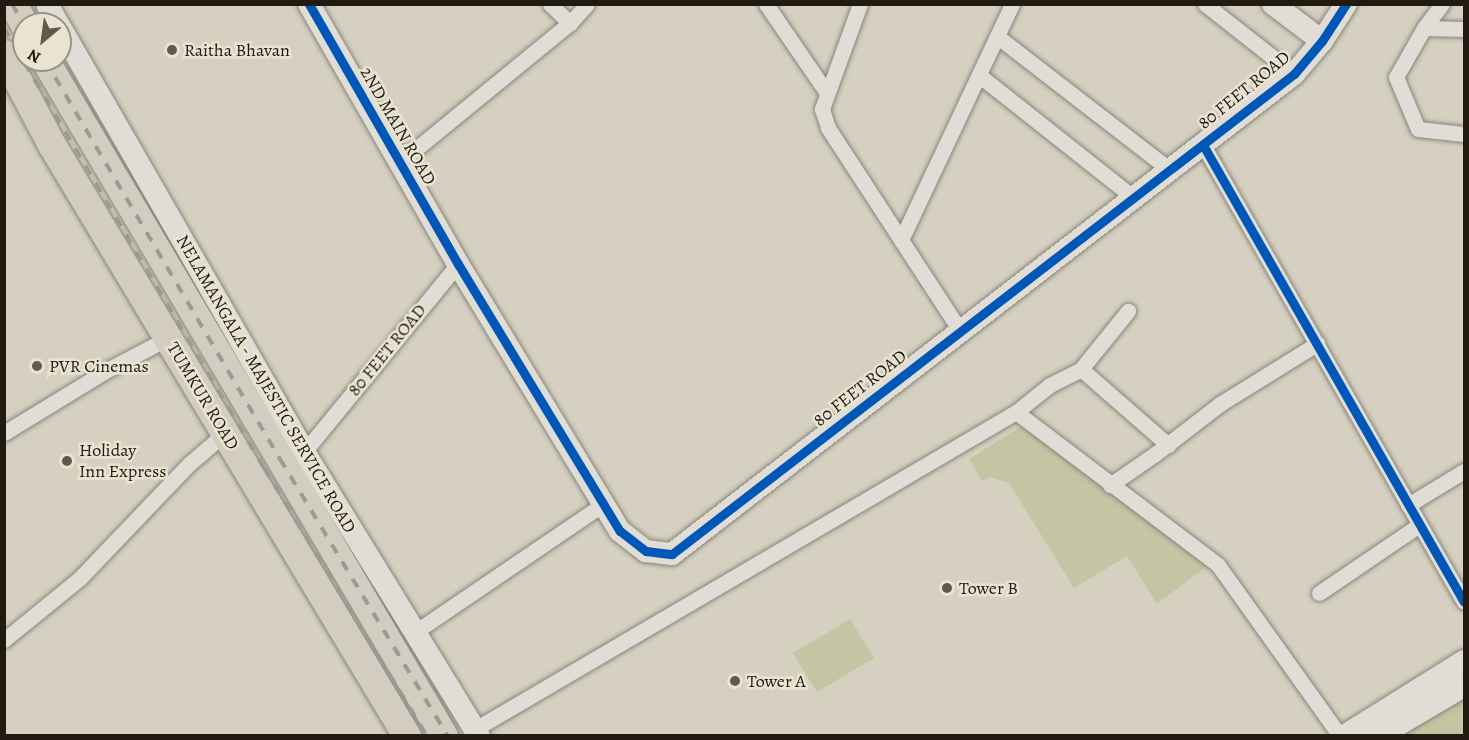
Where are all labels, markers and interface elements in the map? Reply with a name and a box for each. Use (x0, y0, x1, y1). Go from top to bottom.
north arrow (12, 12, 72, 72)
place label: Raitha Bhavan (184, 39, 290, 61)
marker: Raitha Bhavan (165, 43, 179, 57)
text: N (24, 44, 45, 68)
street label: 80 FEET ROAD (1194, 46, 1294, 134)
street label: 2ND MAIN ROAD (355, 63, 441, 189)
street label: NELAMANGALA - MAJESTIC SERVICE ROAD (171, 231, 361, 537)
street label: 80 FEET ROAD (343, 300, 431, 400)
street label: TUMKUR ROAD (162, 338, 244, 454)
street label: 80 FEET ROAD (809, 345, 911, 431)
place label: PVR Cinemas (49, 355, 149, 377)
marker: PVR Cinemas (30, 359, 44, 373)
place label: Holiday Inn Express (79, 440, 167, 482)
marker: Holiday Inn Express (60, 454, 74, 468)
place label: Tower B (959, 577, 1018, 599)
marker: Tower B (940, 581, 954, 595)
place label: Tower A (747, 670, 806, 692)
marker: Tower A (728, 674, 742, 688)

